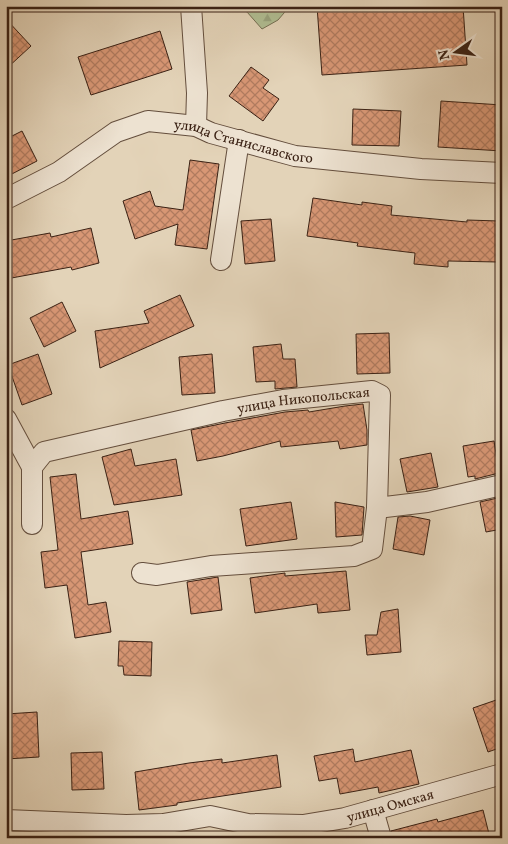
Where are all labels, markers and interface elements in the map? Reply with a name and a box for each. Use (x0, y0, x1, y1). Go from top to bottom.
north arrow (430, 28, 480, 78)
text: N (434, 48, 455, 62)
street label: улица Станиславского (173, 116, 314, 169)
street label: улица Никопольская (236, 383, 371, 419)
street label: улица Омская (345, 786, 436, 828)

